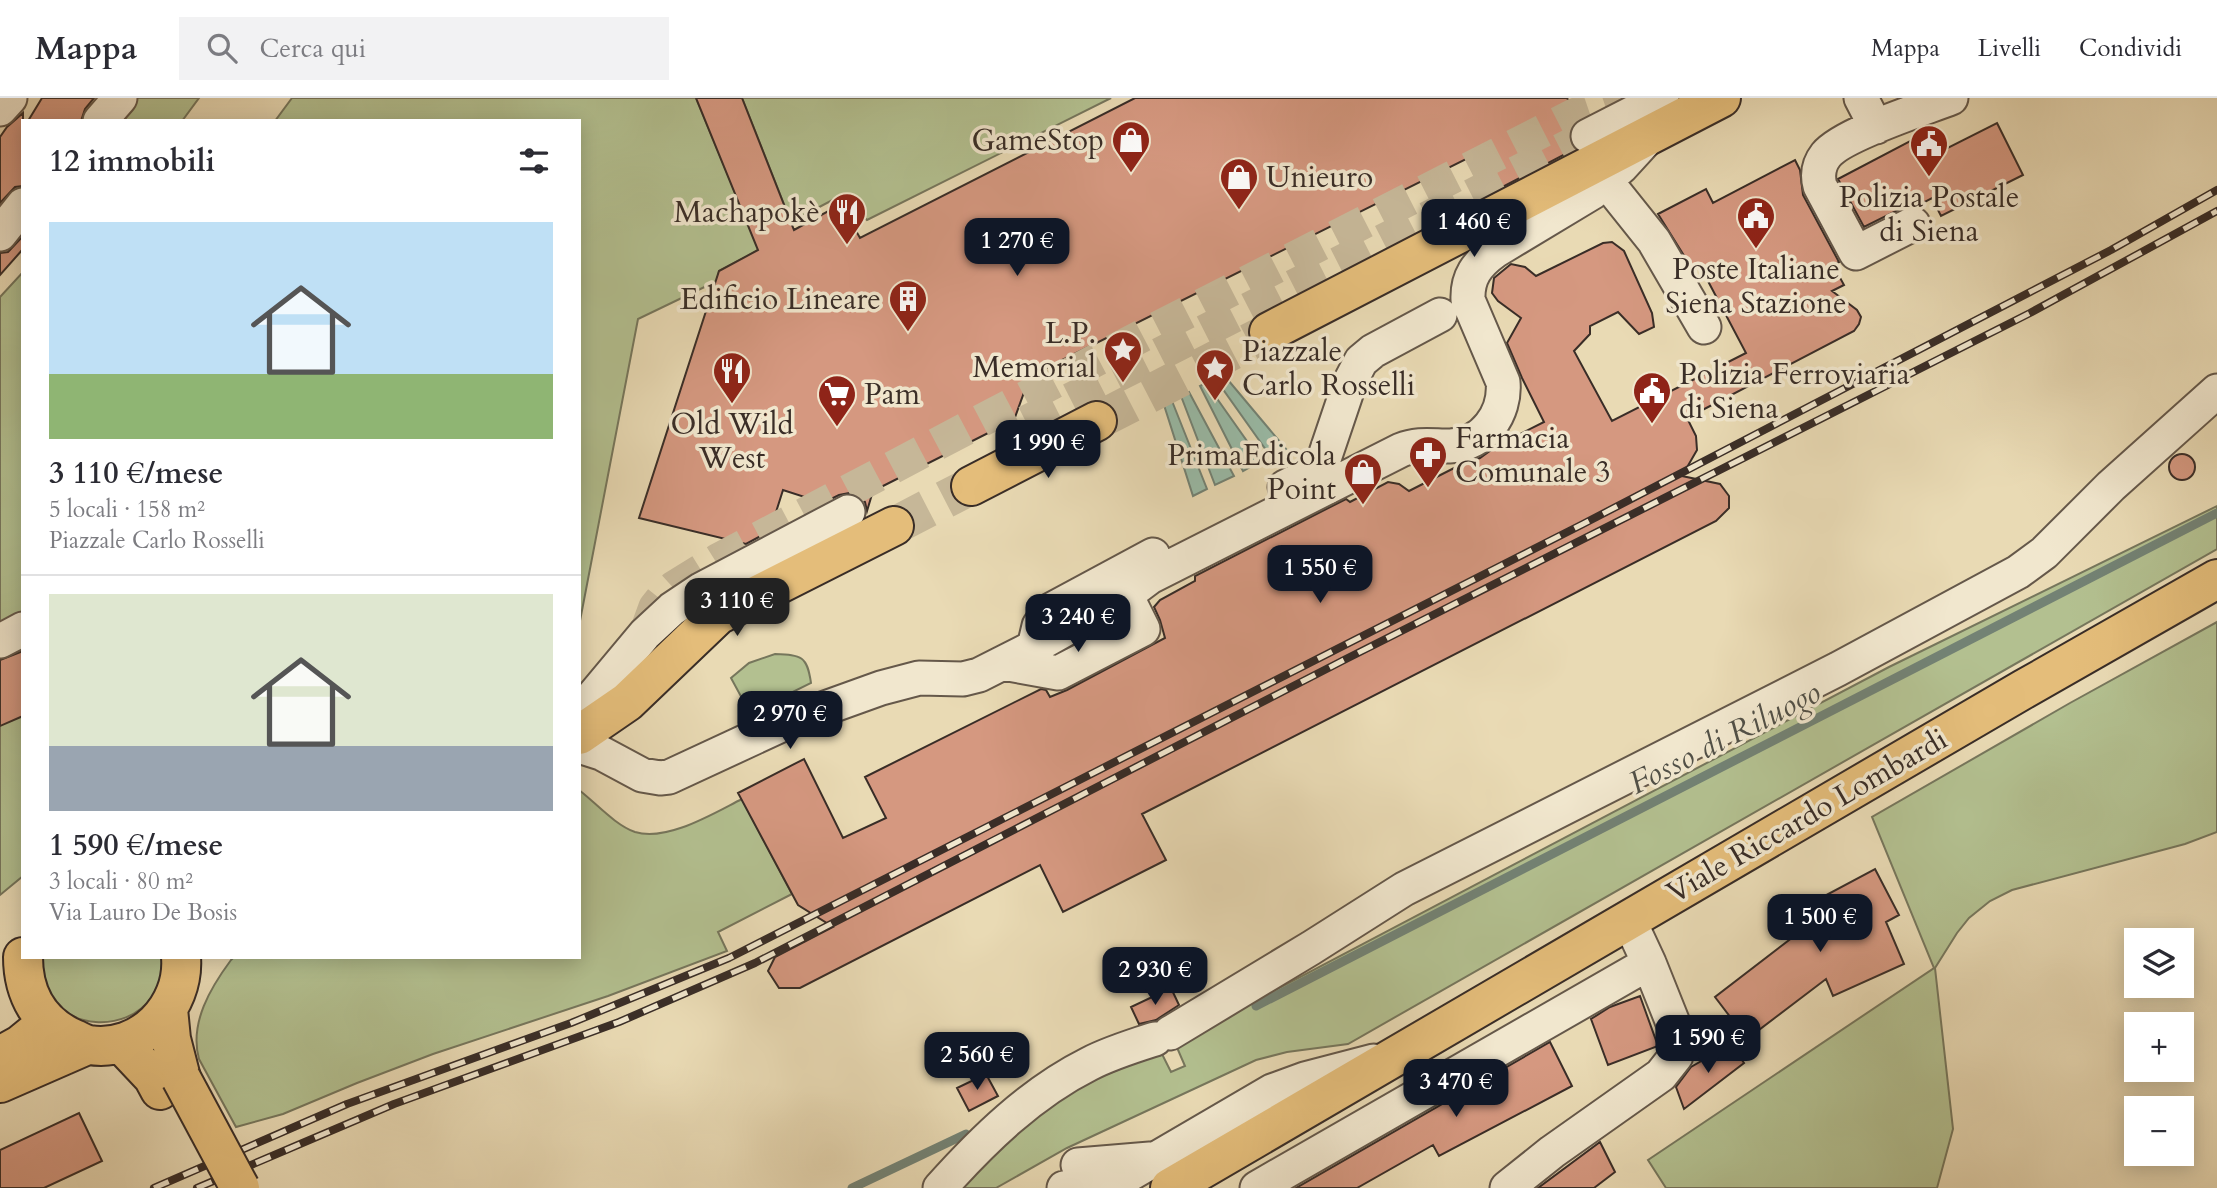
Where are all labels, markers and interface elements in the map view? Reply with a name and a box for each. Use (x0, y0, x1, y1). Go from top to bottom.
search box (179, 17, 669, 80)
text: Mappa (35, 26, 137, 71)
icon: search (203, 29, 241, 67)
text: Cerca qui (259, 31, 366, 66)
text: Mappa (1871, 32, 1940, 65)
text: Livelli (1978, 32, 2041, 65)
text: Condividi (2079, 32, 2182, 65)
shop icon: GameStop (1110, 119, 1152, 174)
place label: GameStop (972, 120, 1104, 161)
public building icon: Polizia Postale di Siena (1908, 123, 1950, 178)
text: 12 immobili (49, 141, 215, 182)
icon: filters (515, 142, 553, 180)
shop icon: Unieuro (1218, 156, 1260, 211)
place label: Unieuro (1266, 157, 1373, 198)
place label: Polizia Postale di Siena (1839, 177, 2019, 252)
restaurant icon: Machapokè (826, 191, 868, 246)
place label: Machapokè (674, 192, 820, 233)
public building icon: Poste Italiane Siena Stazione (1735, 195, 1777, 250)
pin: 1 460 € (1409, 200, 1539, 259)
text: 1 460 € (1437, 206, 1511, 237)
pin: 1 270 € (952, 218, 1082, 278)
text: 1 270 € (980, 225, 1054, 256)
place label: Poste Italiane Siena Stazione (1665, 249, 1847, 324)
icon: home (238, 267, 364, 393)
building icon: Edificio Lineare (887, 278, 929, 333)
place label: Edificio Lineare (680, 279, 881, 320)
place label: L.P. Memorial (973, 313, 1096, 388)
place icon: L.P. Memorial (1102, 329, 1144, 384)
place label: Piazzale Carlo Rosselli (1242, 331, 1415, 406)
place icon: Piazzale Carlo Rosselli (1194, 347, 1236, 402)
restaurant icon: Old Wild West (711, 350, 753, 405)
place label: Polizia Ferroviaria di Siena (1679, 354, 1910, 429)
public building icon: Polizia Ferroviaria di Siena (1631, 370, 1673, 425)
supermarket icon: Pam (816, 373, 858, 428)
place label: Pam (864, 374, 921, 415)
place label: Old Wild West (671, 404, 793, 479)
place label: Farmacia Comunale 3 (1455, 418, 1611, 493)
pin: 1 990 € (983, 420, 1113, 480)
text: 1 990 € (1011, 427, 1085, 458)
pharmacy icon: Farmacia Comunale 3 (1407, 434, 1449, 489)
place label: PrimaEdicola Point (1167, 435, 1337, 510)
shop icon: PrimaEdicola Point (1342, 451, 1384, 506)
text: 3 110 €/mese (49, 453, 223, 494)
text: 5 locali · 158 m² (49, 494, 205, 525)
text: Piazzale Carlo Rosselli (49, 525, 265, 556)
pin: 1 550 € (1255, 546, 1385, 605)
text: 1 550 € (1283, 552, 1357, 583)
pin: 3 110 € (672, 578, 802, 638)
text: 3 110 € (700, 585, 774, 616)
pin: 3 240 € (1013, 594, 1143, 654)
text: 3 240 € (1041, 601, 1115, 632)
icon: home (238, 639, 364, 765)
water label: Fosso di Riluogo (1621, 671, 1829, 805)
pin: 2 970 € (725, 692, 855, 751)
text: 2 970 € (753, 698, 827, 729)
street label: Viale Riccardo Lombardi (1659, 719, 1955, 913)
text: 1 590 €/mese (49, 825, 223, 866)
text: 3 locali · 80 m² (49, 866, 193, 897)
pin: 1 500 € (1755, 894, 1885, 954)
text: Via Lauro De Bosis (49, 897, 237, 928)
text: 1 500 € (1783, 901, 1857, 932)
map controls (2124, 928, 2194, 1166)
button: layers (2124, 928, 2194, 998)
pin: 2 930 € (1090, 948, 1220, 1007)
text: 2 930 € (1118, 954, 1192, 985)
button: + (2124, 1012, 2194, 1082)
pin: 1 590 € (1643, 1016, 1773, 1075)
text: 1 590 € (1671, 1022, 1745, 1053)
pin: 2 560 € (912, 1032, 1042, 1092)
text: 2 560 € (940, 1039, 1014, 1070)
pin: 3 470 € (1391, 1060, 1521, 1119)
text: 3 470 € (1419, 1066, 1493, 1097)
button: − (2124, 1096, 2194, 1166)

